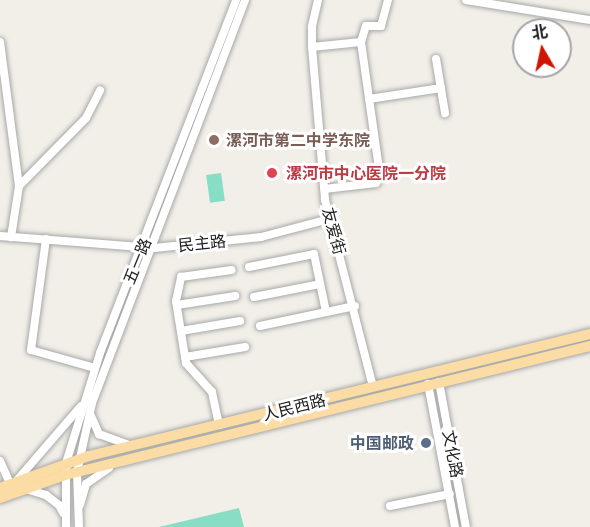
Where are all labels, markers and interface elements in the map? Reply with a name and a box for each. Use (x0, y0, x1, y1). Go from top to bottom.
north arrow (512, 18, 572, 78)
text: 北 (530, 21, 549, 43)
place label: 漯河市第二中学东院 (226, 130, 370, 150)
marker: 漯河市第二中学东院 (207, 133, 221, 147)
place label: 漯河市中心医院一分院 (286, 163, 446, 183)
marker: 漯河市中心医院一分院 (263, 164, 281, 182)
street label: 友爱街 (319, 205, 349, 257)
street label: 民主路 (177, 231, 227, 255)
street label: 五一路 (119, 235, 155, 287)
street label: 人民西路 (261, 390, 327, 424)
street label: 文化路 (439, 429, 467, 479)
place label: 中国邮政 (350, 433, 414, 453)
marker: 中国邮政 (419, 436, 433, 450)

